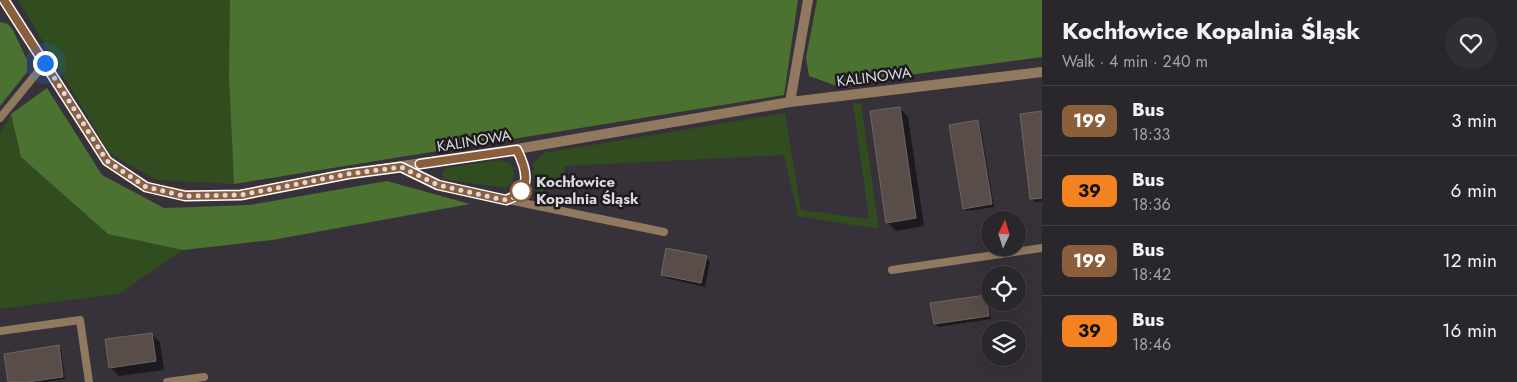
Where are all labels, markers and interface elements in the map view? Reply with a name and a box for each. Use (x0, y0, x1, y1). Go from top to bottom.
text: Kochłowice Kopalnia Śląsk (1062, 13, 1360, 48)
button: heart (1445, 17, 1497, 69)
text: Walk · 4 min · 240 m (1062, 50, 1208, 73)
your location (33, 51, 58, 76)
street label: KALINOWA (835, 61, 913, 92)
text: Bus (1132, 96, 1164, 123)
text: 3 min (1451, 107, 1497, 134)
text: 199 (1073, 108, 1106, 134)
text: 18:33 (1132, 123, 1170, 146)
street label: KALINOWA (435, 124, 513, 158)
text: Bus (1132, 166, 1164, 193)
place label: Kochłowice Kopalnia Śląsk (536, 171, 639, 210)
text: 6 min (1451, 177, 1497, 204)
text: 39 (1078, 178, 1101, 204)
marker: Kochłowice Kopalnia Śląsk (510, 180, 532, 202)
text: 18:36 (1132, 193, 1171, 216)
north arrow (981, 211, 1026, 256)
map controls (981, 211, 1026, 366)
text: Bus (1132, 236, 1164, 263)
text: 12 min (1442, 247, 1497, 274)
text: 199 (1073, 248, 1106, 274)
text: 18:42 (1132, 263, 1171, 286)
button: locate (981, 266, 1026, 311)
text: Bus (1132, 306, 1164, 333)
text: 16 min (1442, 317, 1497, 344)
text: 39 (1078, 318, 1101, 344)
button: layers (981, 321, 1026, 366)
text: 18:46 (1132, 333, 1171, 356)

